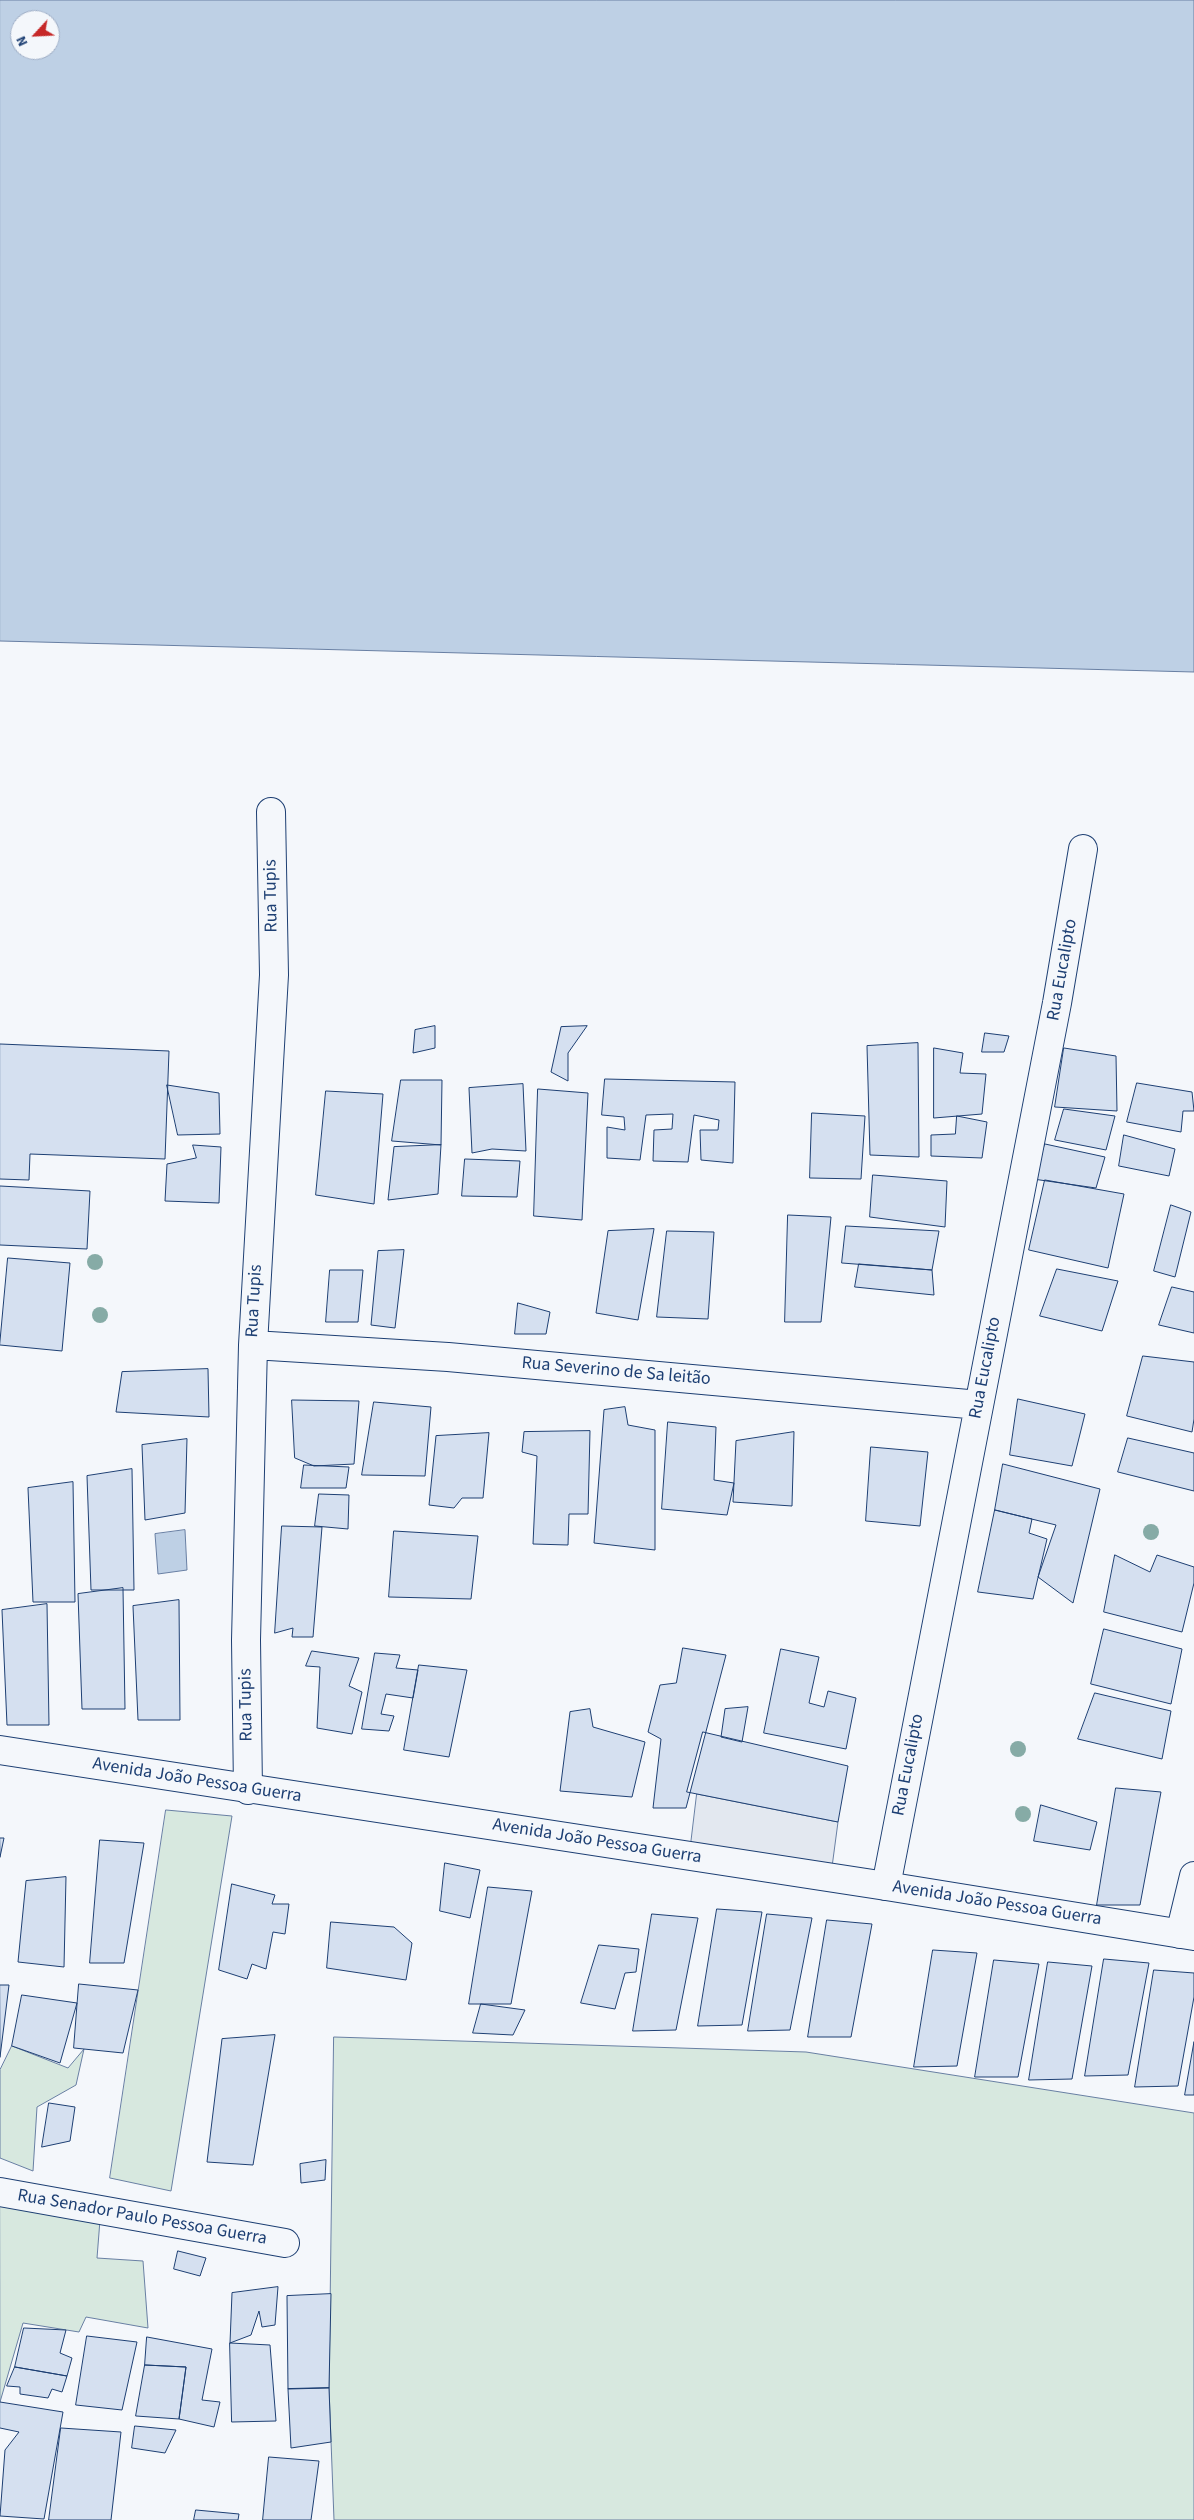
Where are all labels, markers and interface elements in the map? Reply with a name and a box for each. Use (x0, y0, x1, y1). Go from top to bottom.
north arrow (10, 10, 60, 60)
text: N (11, 32, 33, 49)
street label: Rua Tupis (261, 859, 283, 933)
street label: Rua Eucalipto (1043, 917, 1083, 1023)
street label: Rua Tupis (242, 1264, 268, 1338)
street label: Rua Eucalipto (966, 1315, 1006, 1421)
street label: Rua Severino de Sa leitão (521, 1353, 711, 1391)
street label: Rua Tupis (236, 1668, 258, 1742)
street label: Rua Eucalipto (889, 1712, 929, 1818)
street label: Avenida João Pessoa Guerra (91, 1754, 303, 1808)
street label: Avenida João Pessoa Guerra (491, 1815, 703, 1869)
street label: Avenida João Pessoa Guerra (891, 1877, 1103, 1931)
street label: Rua Senador Paulo Pessoa Guerra (16, 2185, 268, 2251)

